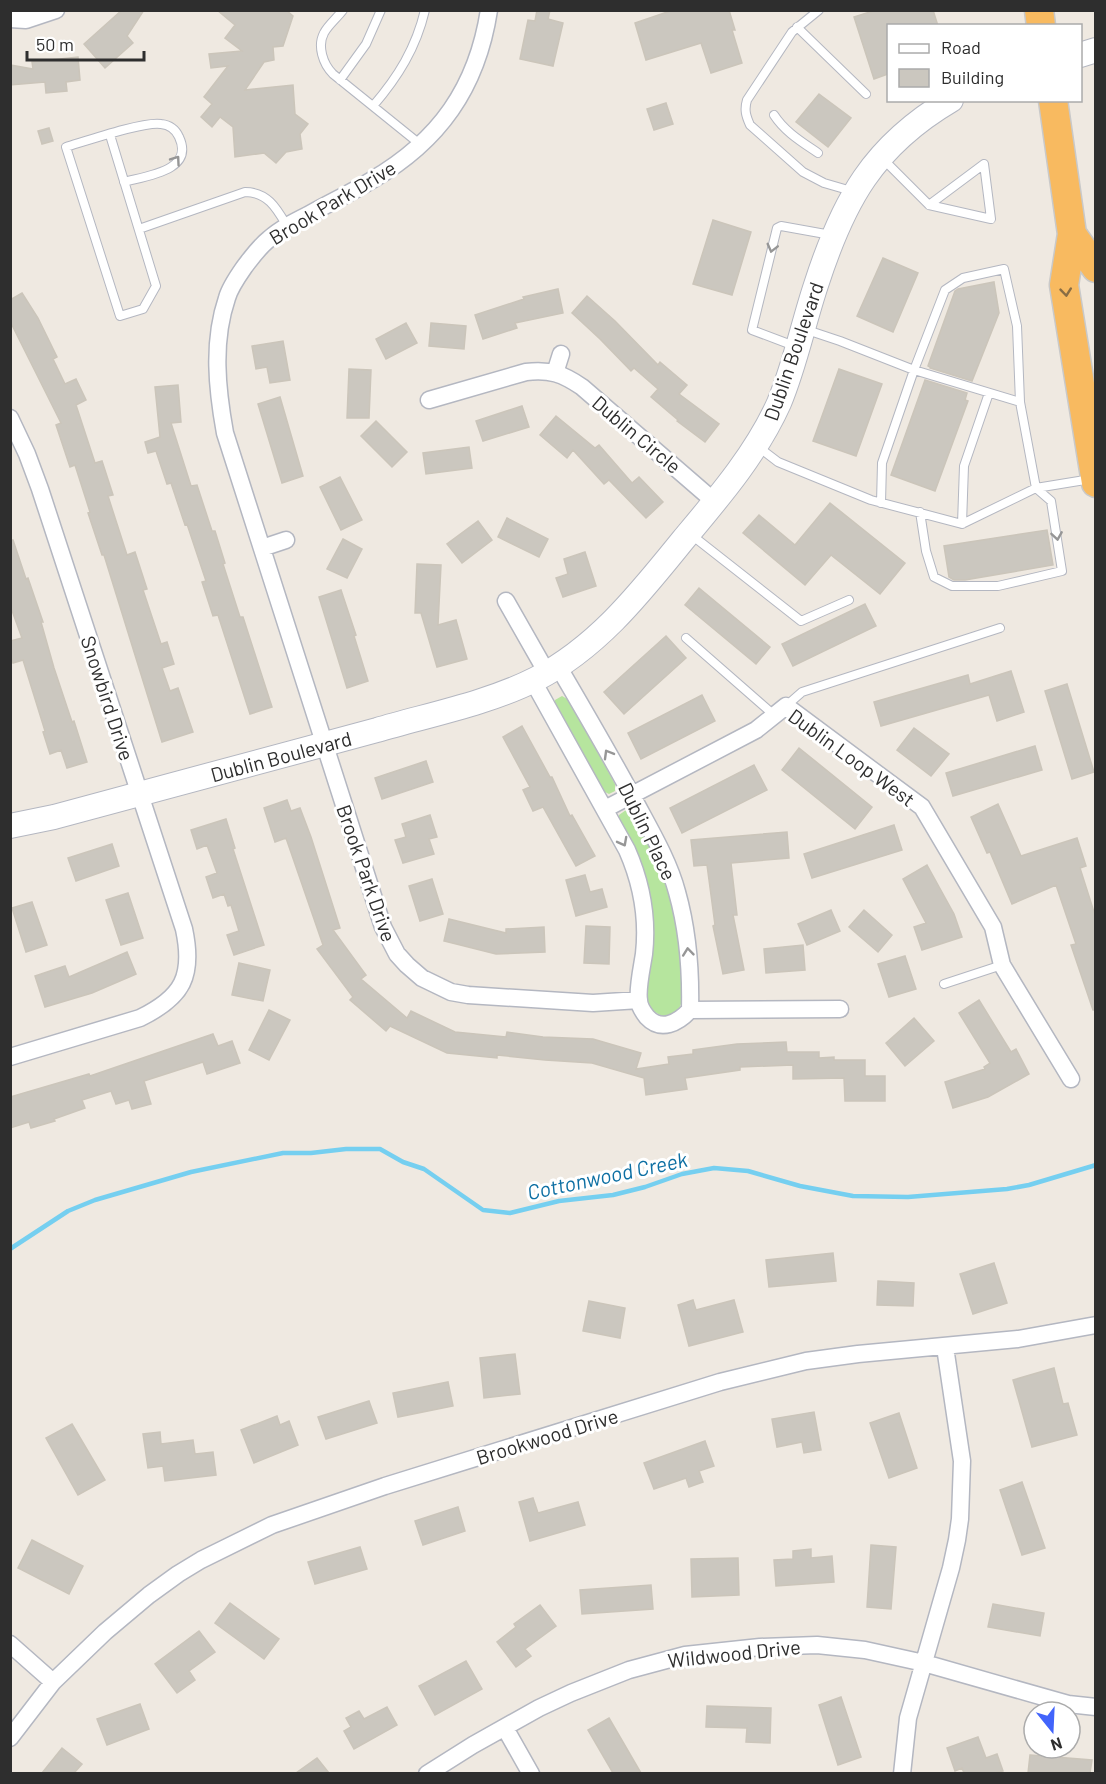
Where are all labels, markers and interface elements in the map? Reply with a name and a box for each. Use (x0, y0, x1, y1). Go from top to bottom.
scale bar (27, 24, 144, 62)
legend (887, 24, 1082, 102)
text: 50 m (36, 33, 74, 55)
text: Road (941, 36, 981, 58)
text: Building (941, 66, 1004, 88)
street label: Brook Park Drive (264, 155, 400, 249)
one-way arrow (169, 156, 180, 167)
one-way arrow (767, 243, 780, 253)
street label: Dublin Boulevard (758, 279, 828, 423)
one-way arrow (1059, 287, 1072, 297)
street label: Dublin Circle (588, 390, 686, 478)
one-way arrow (1050, 531, 1062, 541)
street label: Snowbird Drive (77, 633, 139, 763)
street label: Dublin Loop West (784, 703, 920, 811)
street label: Dublin Boulevard (208, 726, 354, 786)
one-way arrow (604, 749, 615, 760)
street label: Dublin Place (614, 778, 682, 884)
street label: Brook Park Drive (332, 801, 402, 945)
one-way arrow (616, 836, 627, 846)
one-way arrow (682, 947, 695, 956)
water label: Cottonwood Creek (525, 1146, 690, 1204)
street label: Brookwood Drive (473, 1403, 621, 1469)
street label: Wildwood Drive (666, 1634, 802, 1672)
north arrow (1022, 1700, 1082, 1760)
text: N (1049, 1734, 1065, 1755)

